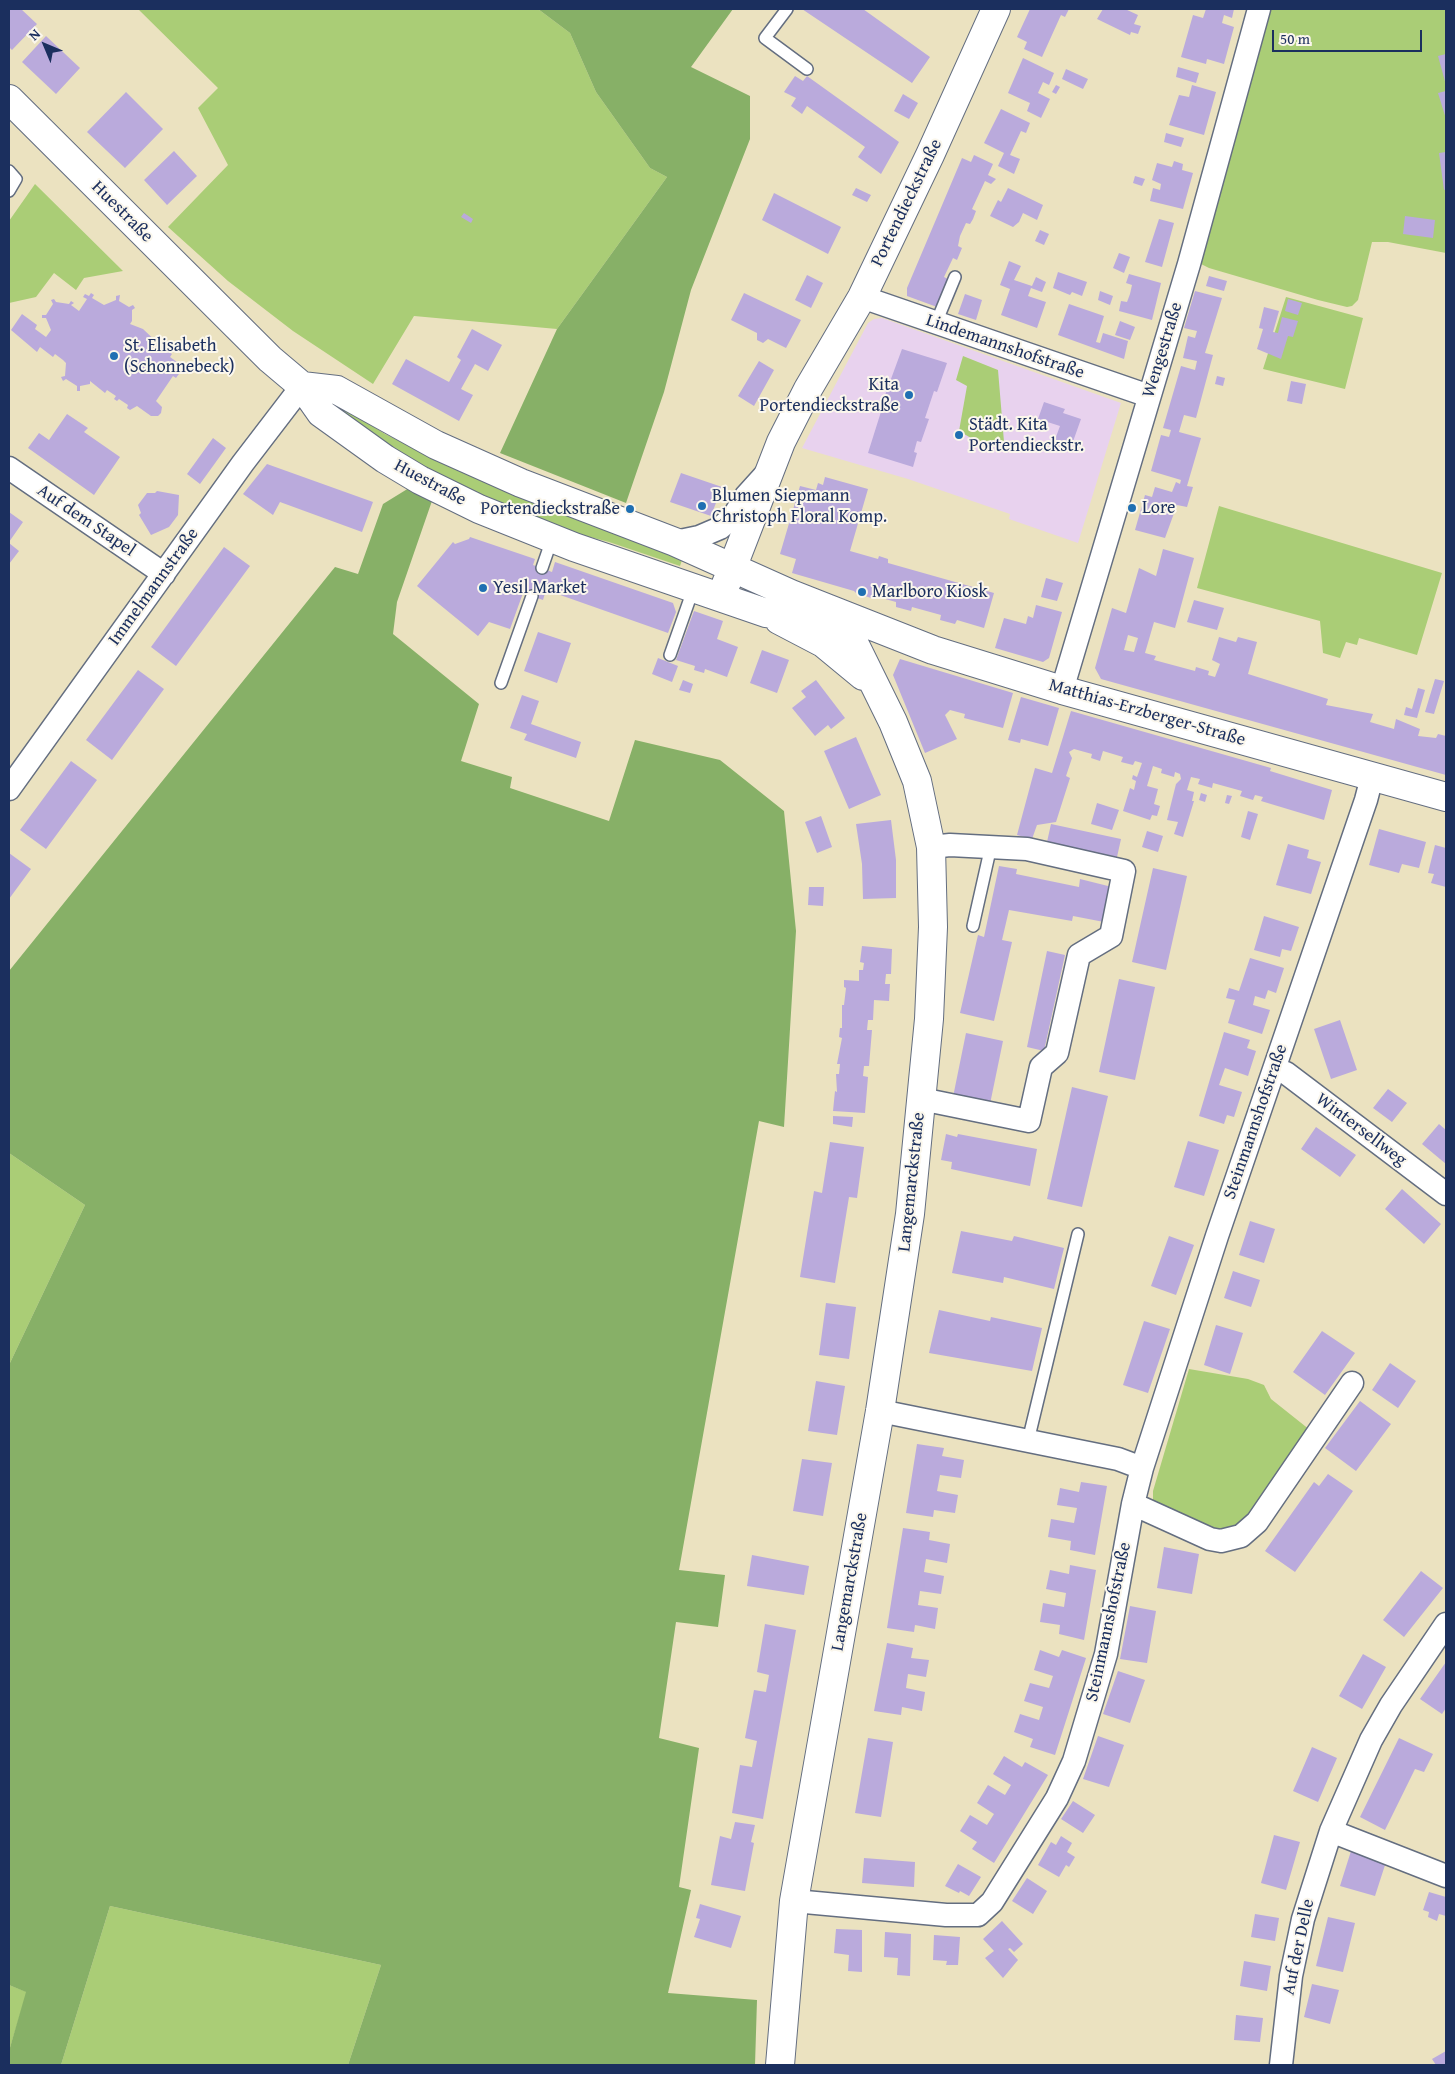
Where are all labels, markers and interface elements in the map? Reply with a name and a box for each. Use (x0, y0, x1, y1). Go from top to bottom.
north arrow (20, 20, 70, 70)
scale bar (1275, 20, 1425, 52)
text: N (24, 24, 45, 45)
text: 50 m (1280, 28, 1310, 49)
street label: Portendieckstraße (867, 136, 947, 270)
street label: Huestraße (87, 177, 157, 247)
street label: Wengestraße (1138, 300, 1188, 400)
street label: Lindemannshofstraße (923, 310, 1087, 384)
place label: St. Elisabeth (Schonnebeck) (124, 335, 235, 378)
marker: St. Elisabeth (Schonnebeck) (108, 350, 120, 362)
place label: Kita Portendieckstraße (760, 374, 899, 416)
marker: Kita Portendieckstraße (903, 389, 915, 401)
place label: Städt. Kita Portendieckstr. (969, 414, 1084, 456)
marker: Städt. Kita Portendieckstr. (953, 429, 965, 441)
street label: Huestraße (390, 455, 470, 511)
street label: Auf dem Stapel (33, 480, 139, 562)
place label: Blumen Siepmann Christoph Floral Komp. (712, 485, 887, 528)
place label: Lore (1142, 497, 1176, 519)
place label: Portendieckstraße (481, 498, 620, 520)
marker: Blumen Siepmann Christoph Floral Komp. (696, 500, 708, 512)
marker: Lore (1126, 502, 1138, 514)
marker: Portendieckstraße (624, 503, 636, 515)
street label: Immelmannstraße (104, 524, 204, 650)
place label: Yesil Market (493, 577, 587, 599)
place label: Marlboro Kiosk (872, 581, 988, 603)
marker: Yesil Market (477, 582, 489, 594)
marker: Marlboro Kiosk (856, 586, 868, 598)
street label: Matthias-Erzberger-Straße (1046, 675, 1248, 751)
street label: Steinmannshofstraße (1219, 1042, 1293, 1202)
street label: Wintersellweg (1311, 1089, 1411, 1171)
street label: Langemarckstraße (894, 1111, 930, 1253)
street label: Langemarckstraße (827, 1511, 873, 1653)
street label: Steinmannshofstraße (1082, 1540, 1136, 1704)
street label: Auf der Delle (1278, 1897, 1320, 1997)

